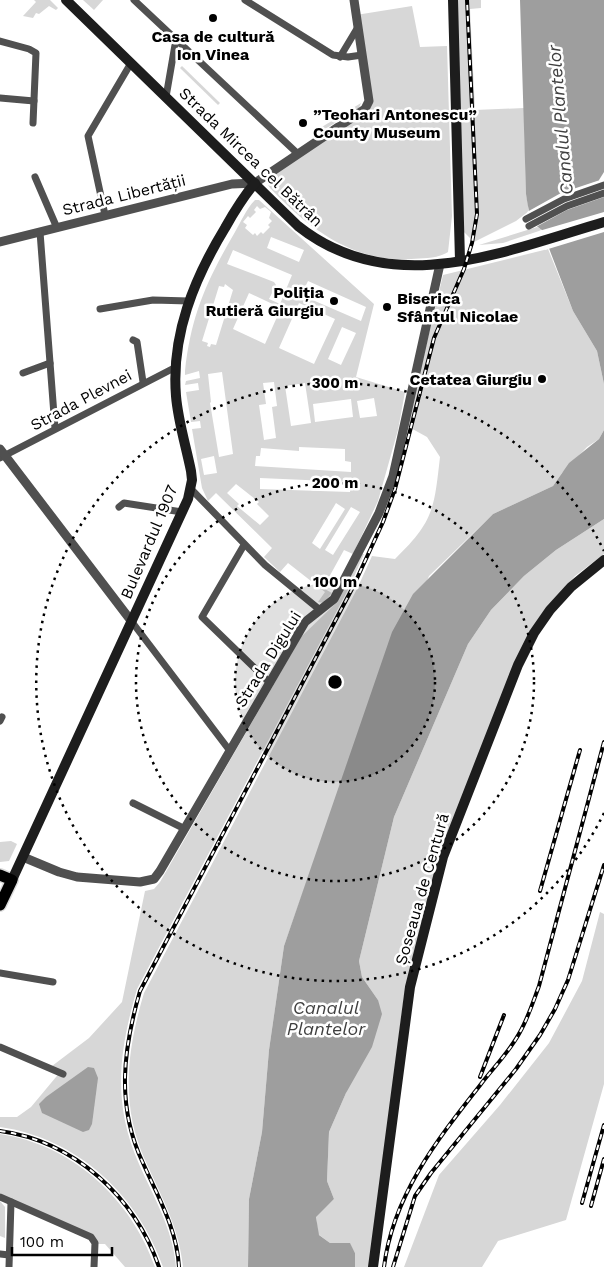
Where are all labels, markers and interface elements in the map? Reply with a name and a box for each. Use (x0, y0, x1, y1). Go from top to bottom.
marker: Casa de cultură Ion Vinea (207, 12, 219, 24)
place label: Casa de cultură Ion Vinea (151, 27, 275, 64)
water label: Canalul Plantelor (543, 43, 577, 196)
street label: Strada Mircea cel Bătrân (175, 83, 327, 231)
place label: ”Teohari Antonescu” County Museum (313, 105, 477, 142)
marker: ”Teohari Antonescu” County Museum (297, 117, 309, 129)
street label: Strada Libertății (60, 171, 188, 219)
place label: Poliția Rutieră Giurgiu (205, 283, 325, 320)
place label: Biserica Sfântul Nicolae (397, 289, 518, 326)
marker: Poliția Rutieră Giurgiu (328, 295, 340, 307)
marker: Biserica Sfântul Nicolae (381, 301, 393, 313)
street label: Strada Plevnei (27, 365, 135, 435)
place label: Cetatea Giurgiu (410, 370, 532, 389)
marker: Cetatea Giurgiu (536, 373, 548, 385)
text: 300 m (312, 374, 358, 392)
text: 200 m (312, 474, 358, 492)
street label: Bulevardul 1907 (116, 482, 182, 602)
text: 100 m (313, 573, 357, 591)
street label: Strada Digului (231, 607, 305, 711)
centre of rings (326, 673, 344, 691)
street label: Șoseaua de Centură (391, 811, 453, 967)
water label: Canalul Plantelor (287, 997, 366, 1039)
scale bar (12, 1224, 112, 1256)
text: 100 m (20, 1233, 64, 1251)

